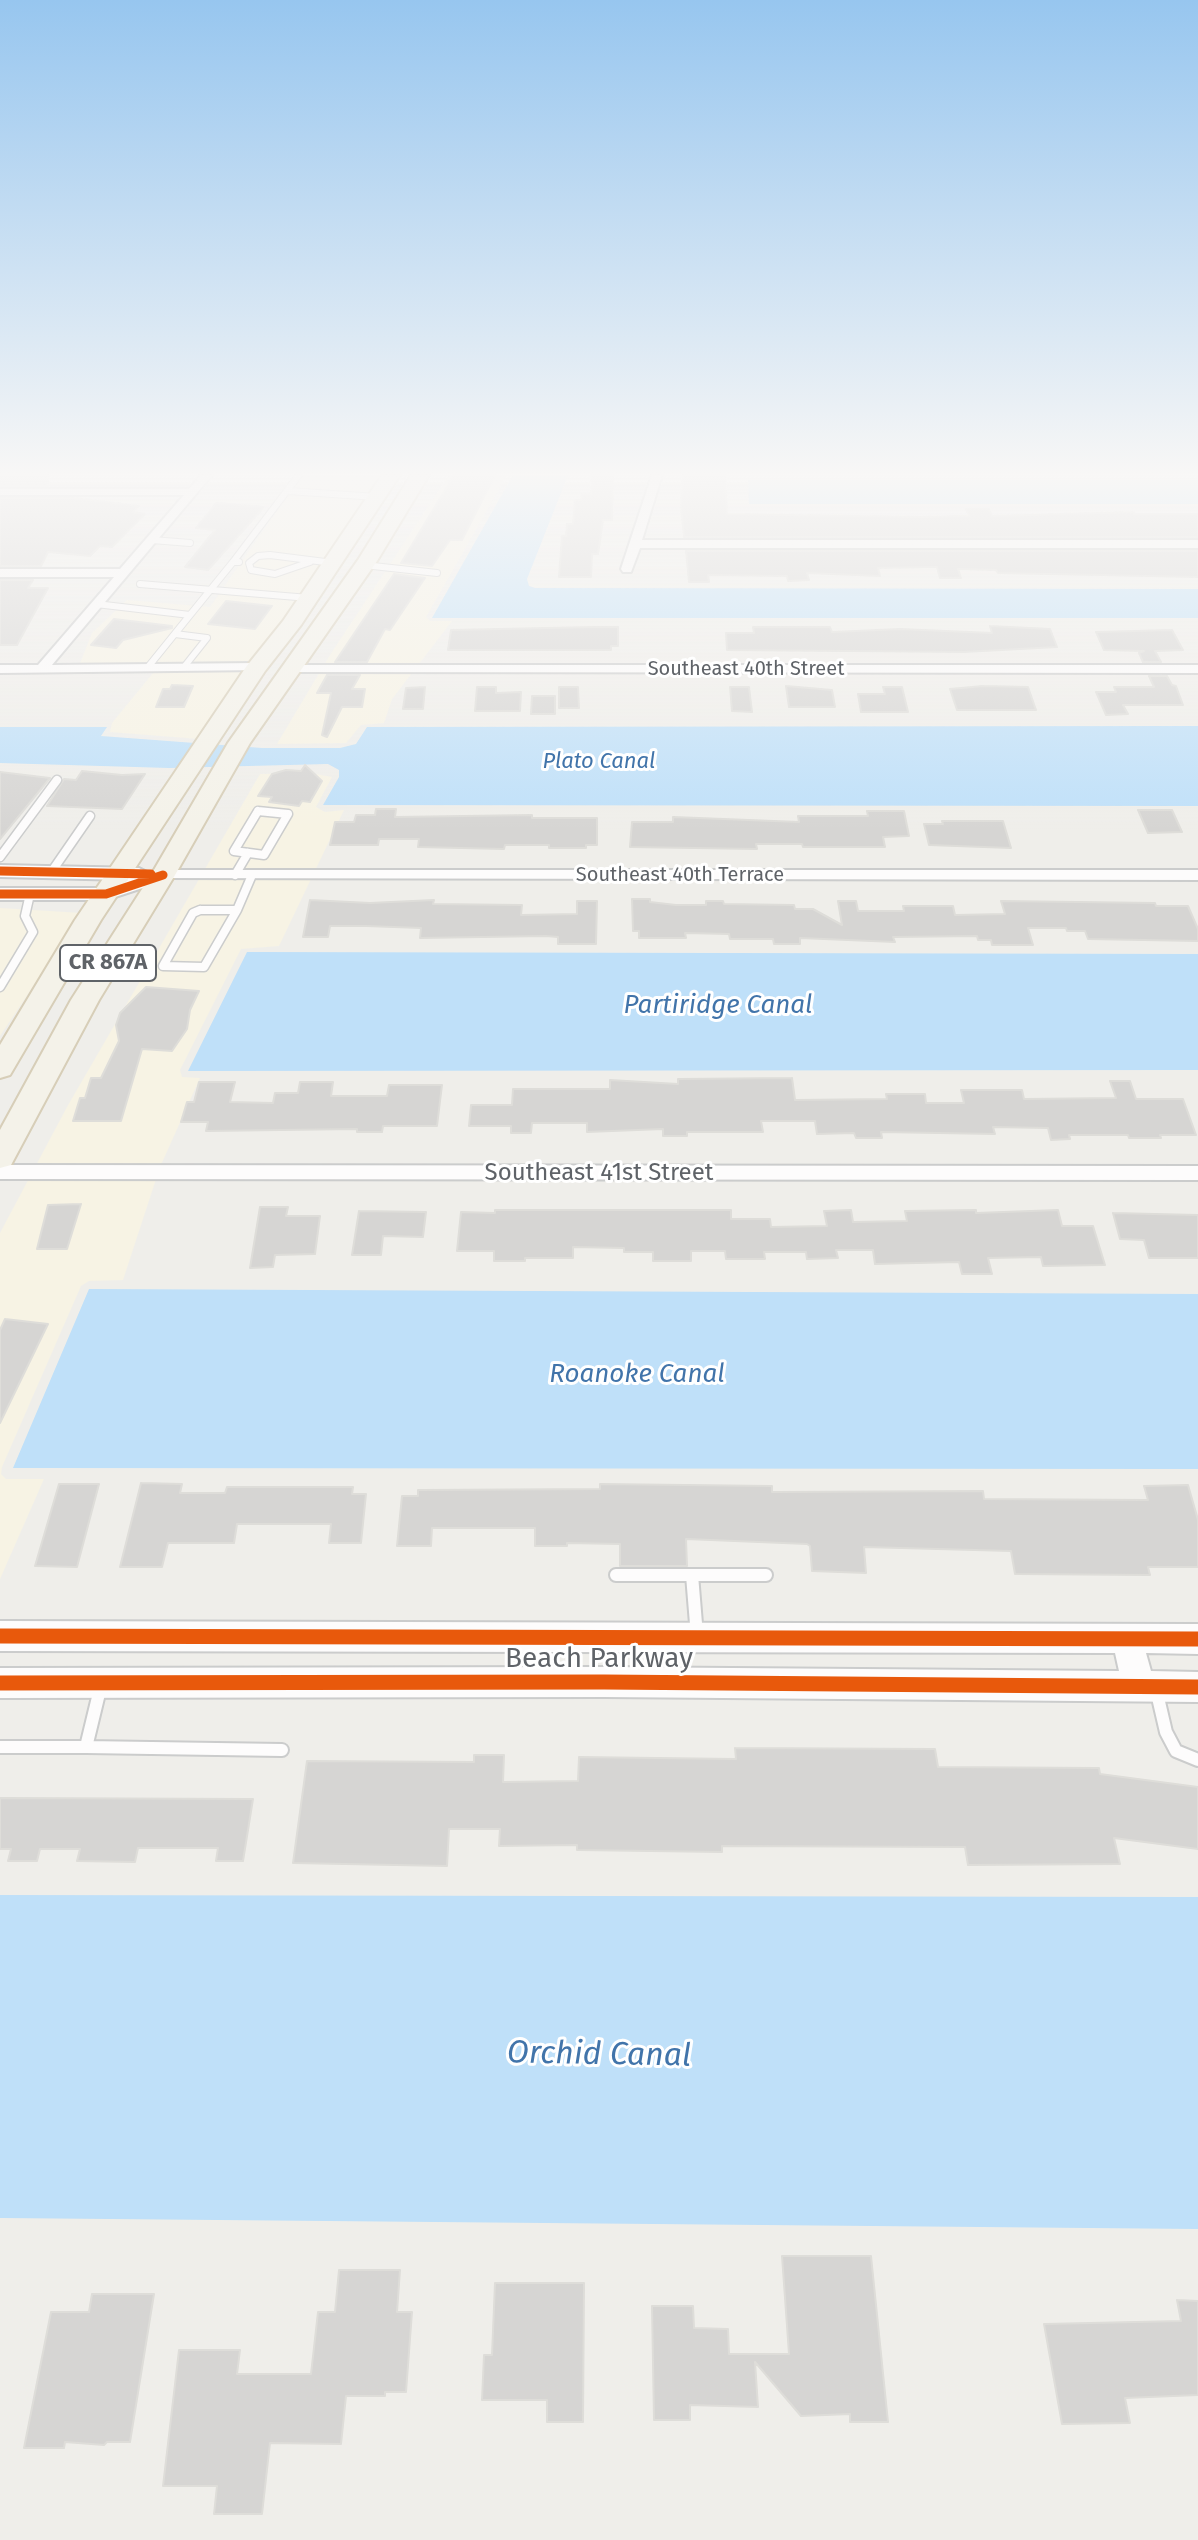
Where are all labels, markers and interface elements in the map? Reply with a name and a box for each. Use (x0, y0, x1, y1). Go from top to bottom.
street label: Southeast 40th Street (648, 657, 844, 681)
water label: Plato Canal (543, 749, 655, 775)
street label: Southeast 40th Terrace (576, 863, 784, 887)
road number: CR 867A (60, 945, 156, 981)
water label: Partiridge Canal (623, 990, 813, 1022)
street label: Southeast 41st Street (485, 1159, 713, 1187)
water label: Roanoke Canal (549, 1359, 725, 1391)
street label: Beach Parkway (505, 1642, 693, 1676)
water label: Orchid Canal (507, 2034, 691, 2076)

